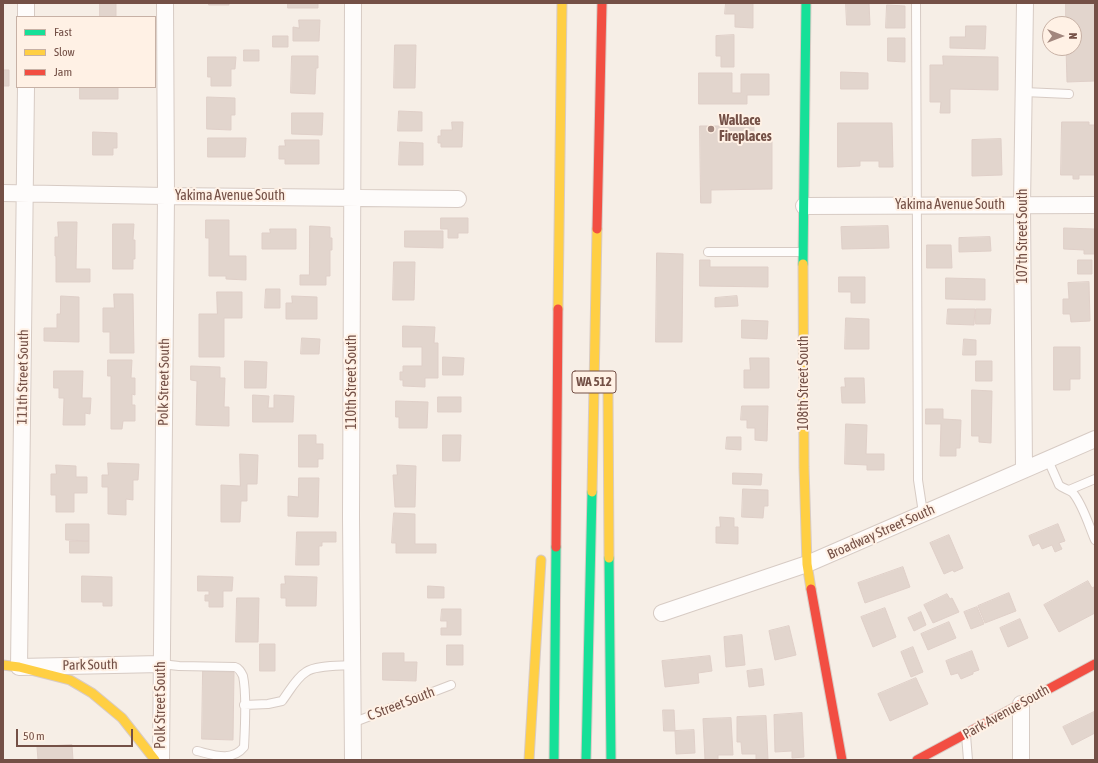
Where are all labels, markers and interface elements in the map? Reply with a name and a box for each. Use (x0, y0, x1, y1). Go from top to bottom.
legend (16, 16, 156, 88)
north arrow (1042, 16, 1082, 56)
text: Fast (54, 25, 72, 39)
text: N (1067, 33, 1079, 39)
text: Slow (54, 45, 75, 59)
text: Jam (54, 65, 72, 79)
place label: Wallace Fireplaces (719, 113, 772, 146)
marker: Wallace Fireplaces (706, 124, 716, 134)
street label: Yakima Avenue South (175, 188, 285, 204)
street label: 107th Street South (1015, 188, 1031, 284)
street label: Yakima Avenue South (895, 197, 1005, 213)
street label: 111th Street South (14, 329, 32, 425)
street label: 110th Street South (344, 334, 360, 430)
street label: 108th Street South (796, 335, 812, 431)
street label: Polk Street South (155, 338, 173, 426)
road number: WA 512 (572, 371, 616, 393)
street label: Broadway Street South (825, 501, 937, 563)
street label: Park South (62, 656, 118, 674)
street label: Polk Street South (153, 661, 169, 749)
street label: Park Avenue South (960, 681, 1052, 743)
street label: C Street South (365, 683, 437, 725)
scale bar (18, 721, 135, 747)
text: 50 m (23, 729, 45, 743)

